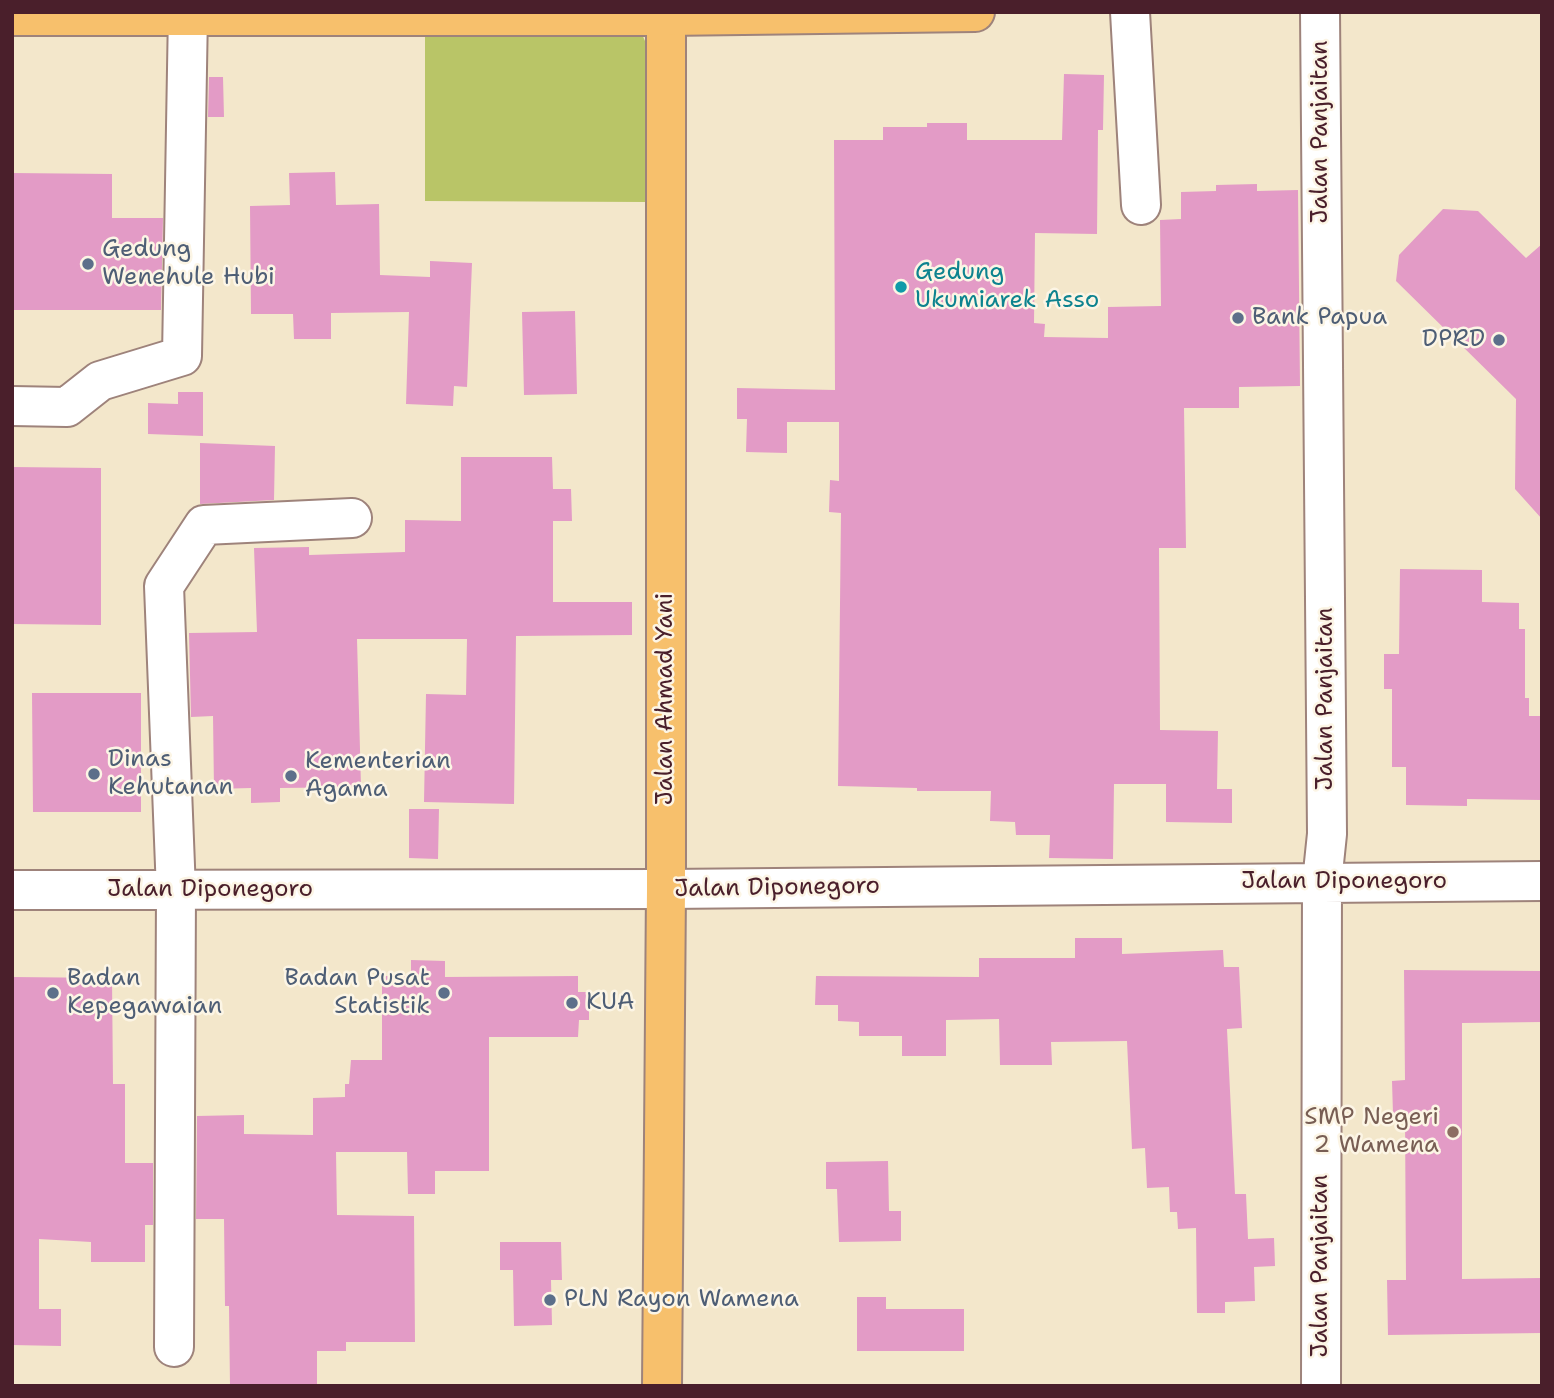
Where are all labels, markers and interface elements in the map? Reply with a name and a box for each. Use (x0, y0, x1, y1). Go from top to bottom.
street label: Jalan Panjaitan (1307, 40, 1335, 224)
place label: Gedung Wenehule Hubi (102, 236, 275, 292)
marker: Gedung Wenehule Hubi (80, 256, 96, 272)
place label: Gedung Ukumiarek Asso (915, 259, 1099, 315)
marker: Gedung Ukumiarek Asso (893, 279, 909, 295)
place label: Bank Papua (1252, 304, 1387, 332)
marker: Bank Papua (1230, 310, 1246, 326)
place label: DPRD (1422, 326, 1485, 354)
marker: DPRD (1491, 332, 1507, 348)
street label: Jalan Ahmad Yani (652, 593, 680, 805)
street label: Jalan Panjaitan (1312, 607, 1340, 791)
place label: Dinas Kehutanan (108, 746, 233, 802)
place label: Kementerian Agama (305, 748, 451, 804)
marker: Dinas Kehutanan (86, 766, 102, 782)
marker: Kementerian Agama (283, 768, 299, 784)
street label: Jalan Diponegoro (1241, 868, 1447, 896)
street label: Jalan Diponegoro (674, 872, 880, 904)
street label: Jalan Diponegoro (107, 876, 313, 904)
place label: Badan Kepegawaian (67, 965, 222, 1021)
place label: Badan Pusat Statistik (285, 965, 430, 1021)
marker: Badan Kepegawaian (45, 985, 61, 1001)
marker: Badan Pusat Statistik (436, 985, 452, 1001)
place label: KUA (586, 989, 634, 1017)
marker: KUA (564, 995, 580, 1011)
place label: SMP Negeri 2 Wamena (1304, 1104, 1439, 1160)
marker: SMP Negeri 2 Wamena (1445, 1124, 1461, 1140)
street label: Jalan Panjaitan (1307, 1174, 1335, 1358)
place label: PLN Rayon Wamena (564, 1286, 799, 1314)
marker: PLN Rayon Wamena (542, 1292, 558, 1308)

